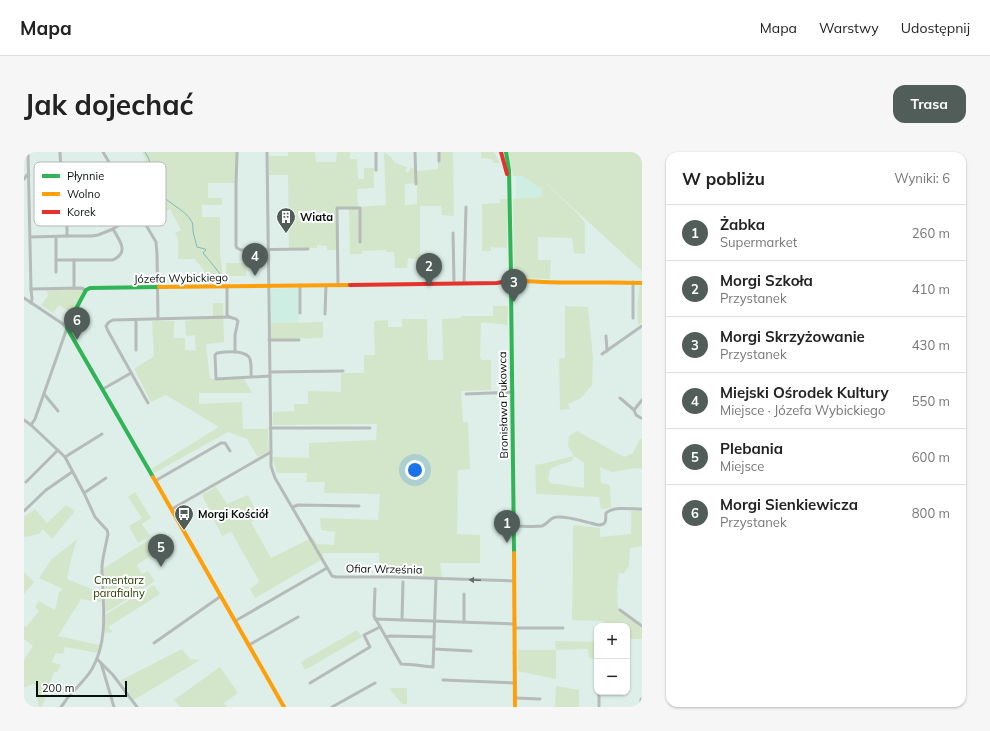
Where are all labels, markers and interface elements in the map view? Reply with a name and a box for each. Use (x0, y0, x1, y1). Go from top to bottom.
text: Mapa (20, 16, 72, 40)
text: Mapa (760, 19, 797, 37)
text: Warstwy (819, 19, 879, 37)
text: Udostępnij (901, 19, 970, 37)
button: Trasa (893, 85, 966, 123)
text: Jak dojechać (24, 87, 194, 122)
legend (34, 162, 166, 226)
text: W pobliżu (682, 168, 765, 189)
text: Płynnie (67, 169, 104, 183)
text: Wyniki: 6 (894, 170, 950, 186)
text: Wolno (67, 187, 100, 201)
text: Korek (67, 205, 96, 219)
building icon: Wiata (275, 206, 297, 234)
place label: Wiata (300, 210, 333, 224)
text: Żabka (720, 215, 765, 234)
text: 1 (691, 225, 699, 241)
text: 260 m (912, 225, 950, 241)
text: Supermarket (720, 234, 797, 250)
pin: 4 (242, 243, 268, 276)
pin: 2 (416, 253, 442, 286)
pin: 3 (501, 269, 527, 302)
street label: Józefa Wybickiego (134, 270, 228, 286)
text: Morgi Szkoła (720, 271, 813, 290)
text: 2 (691, 281, 699, 297)
text: 410 m (912, 281, 950, 297)
text: Przystanek (720, 290, 787, 306)
pin: 6 (64, 307, 90, 340)
text: Morgi Skrzyżowanie (720, 327, 865, 346)
text: 3 (691, 337, 699, 353)
text: 430 m (912, 337, 950, 353)
text: Przystanek (720, 346, 787, 362)
street label: Bronisława Pukowca (495, 351, 511, 459)
text: Miejski Ośrodek Kultury (720, 383, 889, 402)
text: 4 (691, 393, 699, 409)
text: 550 m (912, 393, 950, 409)
text: Miejsce · Józefa Wybickiego (720, 402, 885, 418)
text: Plebania (720, 439, 783, 458)
text: 5 (691, 449, 699, 465)
text: 600 m (912, 449, 950, 465)
text: Miejsce (720, 458, 764, 474)
your location (405, 460, 425, 480)
text: Morgi Sienkiewicza (720, 495, 858, 514)
bus stop icon: Morgi Kościół (173, 503, 195, 531)
text: 6 (691, 505, 699, 521)
text: 800 m (912, 505, 950, 521)
place label: Morgi Kościół (198, 507, 269, 521)
pin: 1 (494, 510, 520, 543)
text: Przystanek (720, 514, 787, 530)
pin: 5 (148, 534, 174, 567)
street label: Ofiar Września (346, 561, 422, 577)
park label: Cmentarz parafialny (93, 573, 145, 600)
one-way arrow (468, 577, 481, 583)
map controls (594, 623, 630, 695)
button: + (594, 623, 630, 659)
button: − (594, 659, 630, 695)
scale bar (36, 679, 127, 698)
text: 200 m (42, 681, 74, 695)

